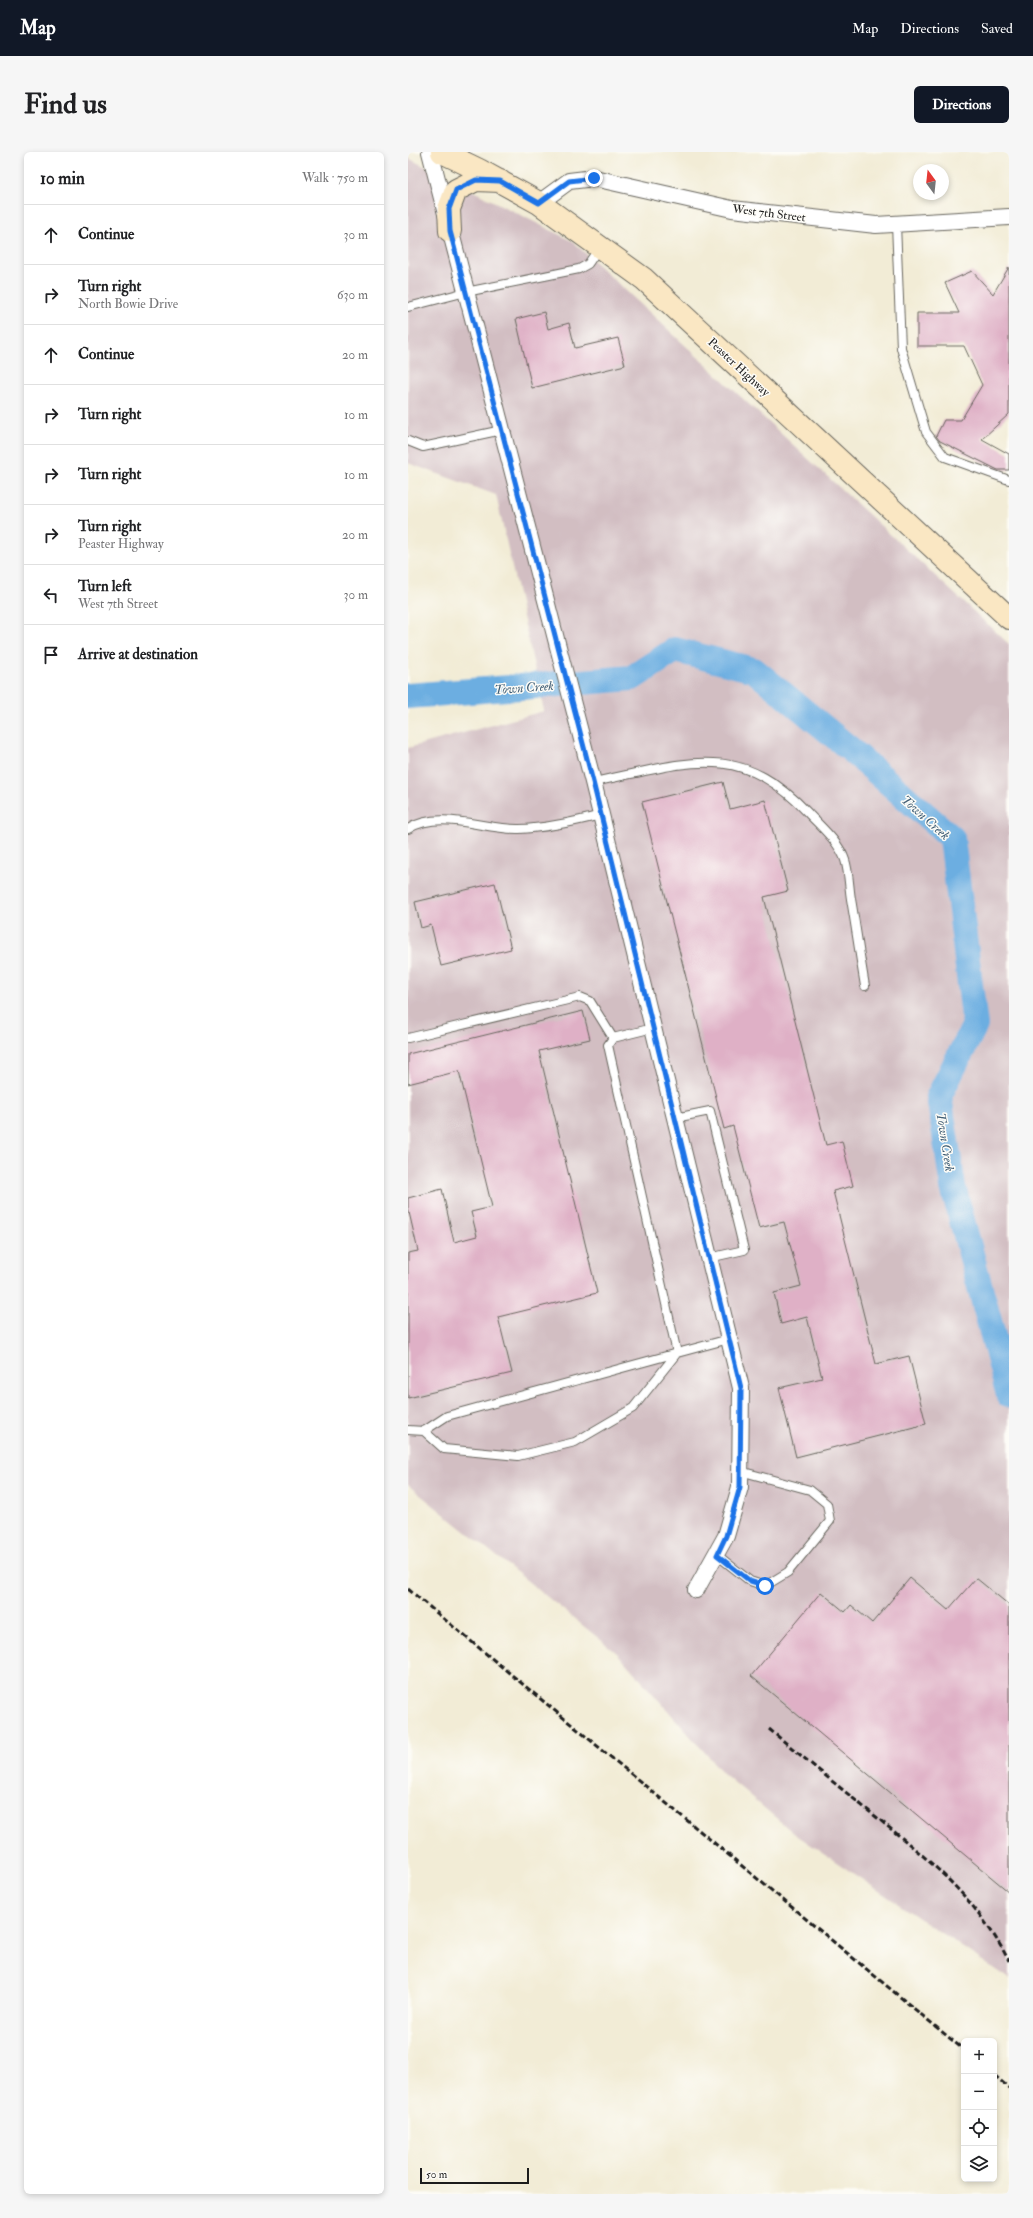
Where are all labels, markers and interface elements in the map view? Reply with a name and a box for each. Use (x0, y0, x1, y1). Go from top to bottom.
text: Map (20, 16, 56, 40)
text: Map (852, 20, 878, 37)
text: Directions (900, 20, 959, 37)
text: Saved (981, 20, 1013, 37)
button: Directions (914, 86, 1009, 123)
text: Find us (24, 87, 107, 122)
north arrow (913, 164, 949, 200)
text: 10 min (40, 168, 85, 189)
route end (585, 169, 603, 187)
text: Walk · 750 m (302, 170, 368, 186)
street label: West 7th Street (730, 201, 807, 225)
icon: ahead (40, 224, 62, 246)
text: Continue (78, 225, 134, 244)
text: 30 m (344, 227, 368, 243)
text: Turn right (78, 277, 141, 296)
icon: right (40, 284, 62, 306)
text: 630 m (337, 287, 368, 303)
text: North Bowie Drive (78, 296, 178, 312)
street label: Peaster Highway (705, 335, 773, 400)
icon: ahead (40, 344, 62, 366)
text: Continue (78, 345, 134, 364)
text: 20 m (342, 347, 368, 363)
icon: right (40, 404, 62, 426)
text: Turn right (78, 405, 141, 424)
text: 10 m (344, 407, 368, 423)
icon: right (40, 464, 62, 486)
text: Turn right (78, 465, 141, 484)
text: 10 m (344, 467, 368, 483)
text: Turn right (78, 517, 141, 536)
icon: right (40, 524, 62, 546)
text: 20 m (342, 527, 368, 543)
text: Peaster Highway (78, 536, 164, 552)
text: Turn left (78, 577, 132, 596)
icon: left (40, 584, 62, 606)
text: 30 m (344, 587, 368, 603)
text: West 7th Street (78, 596, 158, 612)
icon: arrive (40, 644, 62, 666)
text: Arrive at destination (78, 645, 198, 664)
water label: Town Creek (494, 678, 554, 698)
water label: Town Creek (898, 792, 953, 844)
water label: Town Creek (932, 1112, 958, 1173)
route start (756, 1577, 774, 1595)
map controls (961, 2038, 997, 2182)
button: + (961, 2038, 997, 2074)
button: − (961, 2074, 997, 2110)
button: locate (961, 2110, 997, 2146)
button: layers (961, 2146, 997, 2182)
scale bar (420, 2166, 529, 2185)
text: 50 m (426, 2168, 447, 2181)

